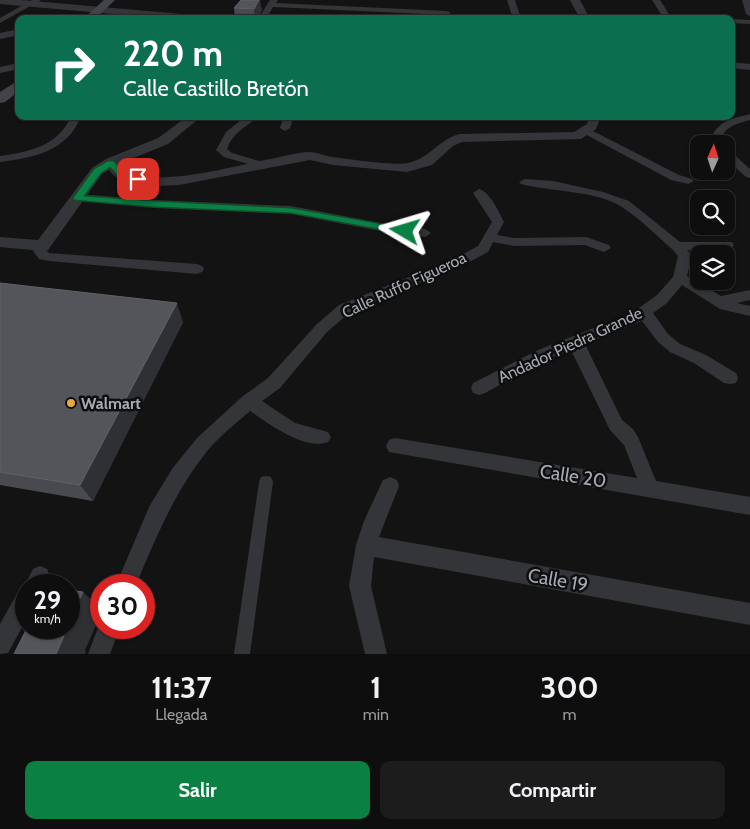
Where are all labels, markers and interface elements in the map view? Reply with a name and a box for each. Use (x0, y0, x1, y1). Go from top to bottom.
text: 220 m (123, 32, 223, 75)
icon: right (40, 35, 105, 100)
text: Calle Castillo Bretón (123, 75, 309, 102)
north arrow (690, 135, 735, 180)
map controls (690, 135, 735, 290)
pin (117, 158, 159, 200)
icon: arrive (124, 165, 152, 193)
button: search (690, 190, 735, 235)
position arrow (378, 204, 430, 256)
button: layers (690, 245, 735, 290)
street label: Calle Ruffo Figueroa (339, 248, 469, 322)
street label: Andador Piedra Grande (495, 303, 645, 387)
place label: Walmart (81, 394, 141, 413)
marker: Walmart (65, 397, 77, 409)
street label: Calle 20 (538, 459, 608, 493)
street label: Calle 19 (526, 563, 590, 597)
speed limit sign: 30 (90, 574, 155, 639)
text: 29 (34, 585, 61, 615)
text: km/h (34, 611, 61, 626)
text: 11:37 (151, 669, 211, 706)
text: 1 (370, 669, 381, 706)
text: 300 (540, 669, 599, 706)
text: Llegada (155, 705, 207, 724)
text: min (363, 705, 389, 724)
text: m (563, 705, 577, 724)
button: Salir (25, 761, 370, 819)
button: Compartir (380, 761, 725, 819)

